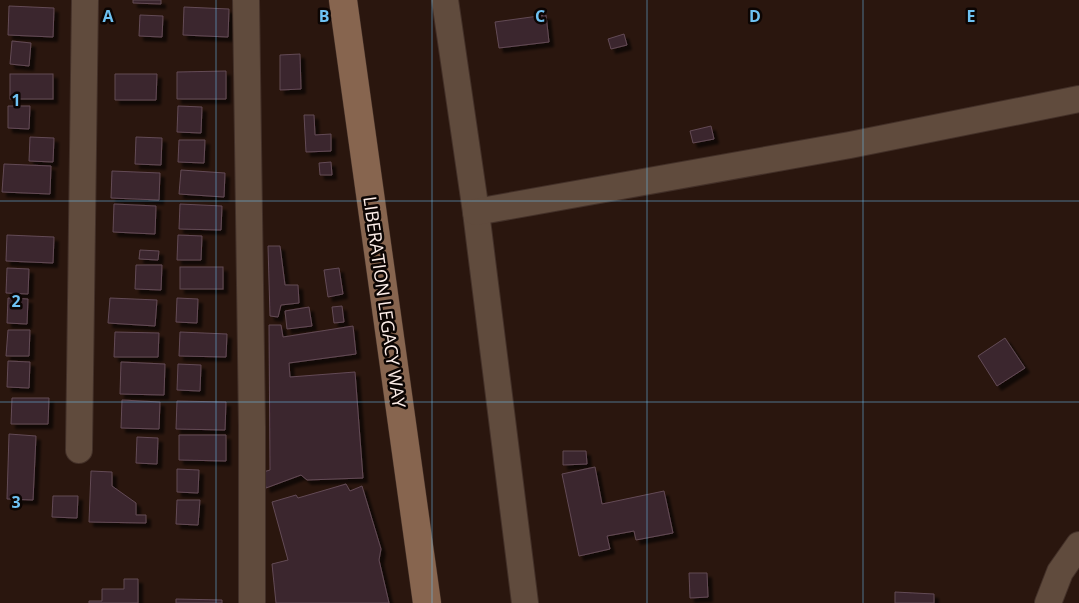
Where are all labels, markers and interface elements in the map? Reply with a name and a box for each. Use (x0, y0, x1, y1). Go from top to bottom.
text: A (102, 5, 114, 27)
text: B (319, 5, 329, 27)
text: C (535, 5, 545, 27)
text: D (749, 5, 761, 27)
text: E (967, 5, 976, 27)
text: 1 (11, 89, 21, 111)
street label: LIBERATION LEGACY WAY (358, 195, 412, 410)
text: 2 (11, 290, 21, 312)
text: 3 (11, 491, 21, 513)

